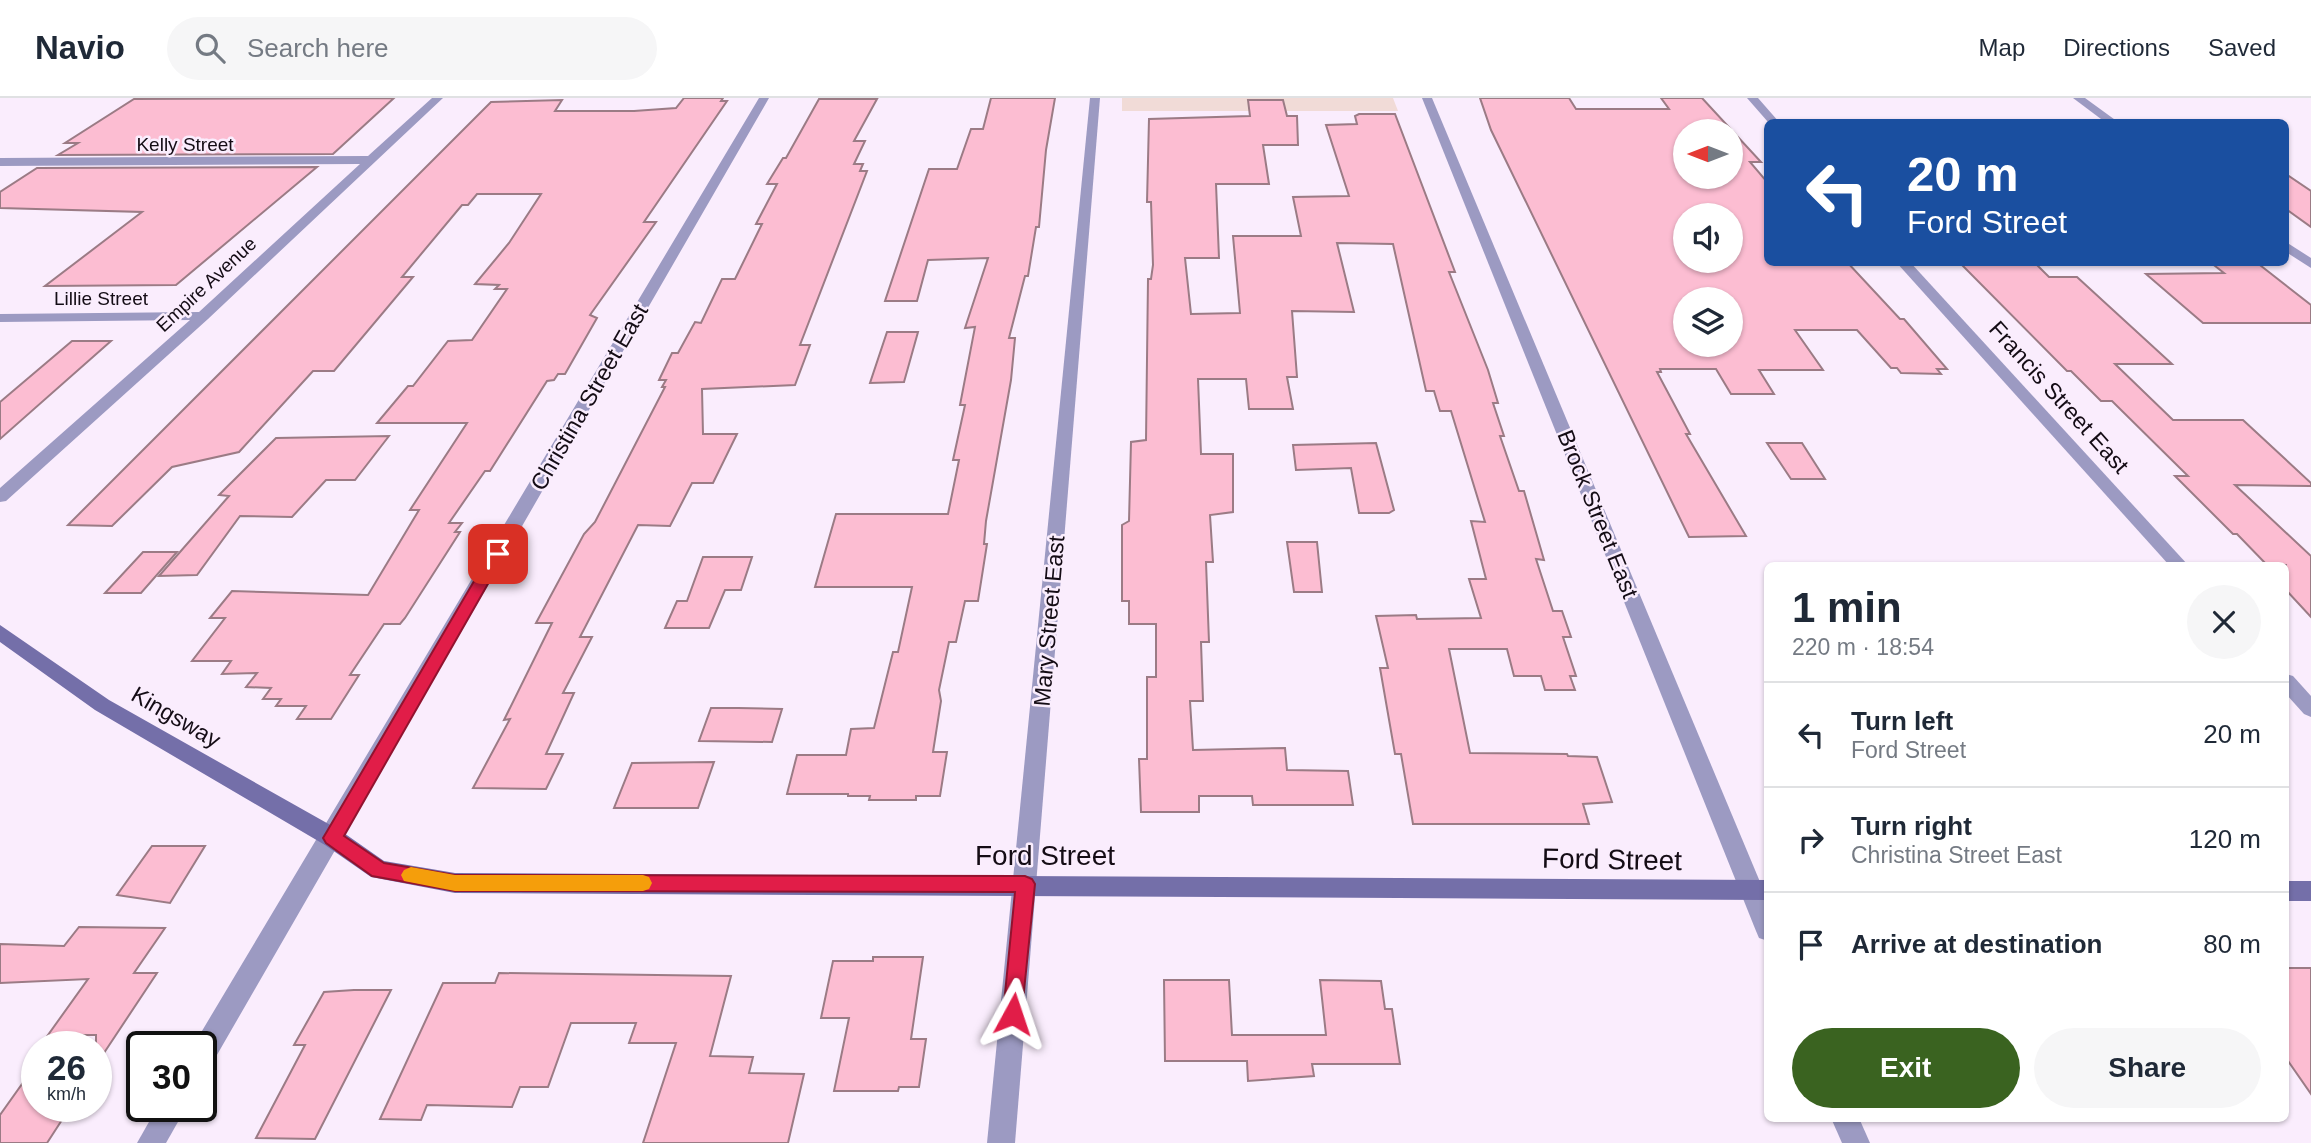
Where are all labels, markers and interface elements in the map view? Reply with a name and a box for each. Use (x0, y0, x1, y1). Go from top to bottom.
search box (167, 17, 657, 80)
text: Navio (35, 29, 125, 66)
icon: search (191, 29, 229, 67)
text: Search here (247, 33, 389, 63)
text: Map (1979, 34, 2025, 61)
text: Directions (2063, 34, 2170, 61)
text: Saved (2208, 34, 2276, 61)
north arrow (1673, 119, 1743, 189)
map controls (1673, 119, 1743, 357)
street label: Kelly Street (136, 134, 234, 155)
icon: left (1792, 147, 1883, 238)
text: 20 m (1907, 147, 2019, 201)
button: sound (1673, 203, 1743, 273)
text: Ford Street (1907, 204, 2067, 240)
street label: Empire Avenue (152, 233, 260, 336)
button: layers (1673, 287, 1743, 357)
street label: Lillie Street (54, 288, 149, 309)
street label: Christina Street East (525, 299, 653, 495)
street label: Francis Street East (1984, 316, 2134, 479)
street label: Brock Street East (1552, 426, 1644, 602)
pin (468, 524, 528, 584)
street label: Mary Street East (1029, 534, 1069, 707)
icon: arrive (479, 535, 517, 573)
text: 1 min (1792, 584, 1902, 631)
button: close (2187, 585, 2261, 659)
text: 220 m · 18:54 (1792, 634, 1934, 660)
street label: Kingsway (127, 681, 226, 753)
text: Turn left (1851, 706, 1953, 736)
icon: left (1792, 716, 1830, 754)
text: 20 m (2203, 719, 2261, 749)
text: Ford Street (1851, 737, 1966, 763)
text: Turn right (1851, 811, 1972, 841)
icon: right (1792, 821, 1830, 859)
text: 120 m (2189, 824, 2261, 854)
street label: Ford Street (975, 840, 1115, 871)
text: Christina Street East (1851, 842, 2062, 868)
street label: Ford Street (1542, 843, 1682, 876)
icon: arrive (1792, 926, 1830, 964)
text: Arrive at destination (1851, 929, 2102, 959)
text: 80 m (2203, 929, 2261, 959)
position arrow (976, 977, 1050, 1051)
button: Exit (1792, 1028, 2020, 1108)
button: Share (2034, 1028, 2261, 1108)
speed limit sign: 30 (126, 1031, 217, 1122)
text: 26 (47, 1048, 86, 1087)
text: km/h (47, 1084, 86, 1104)

